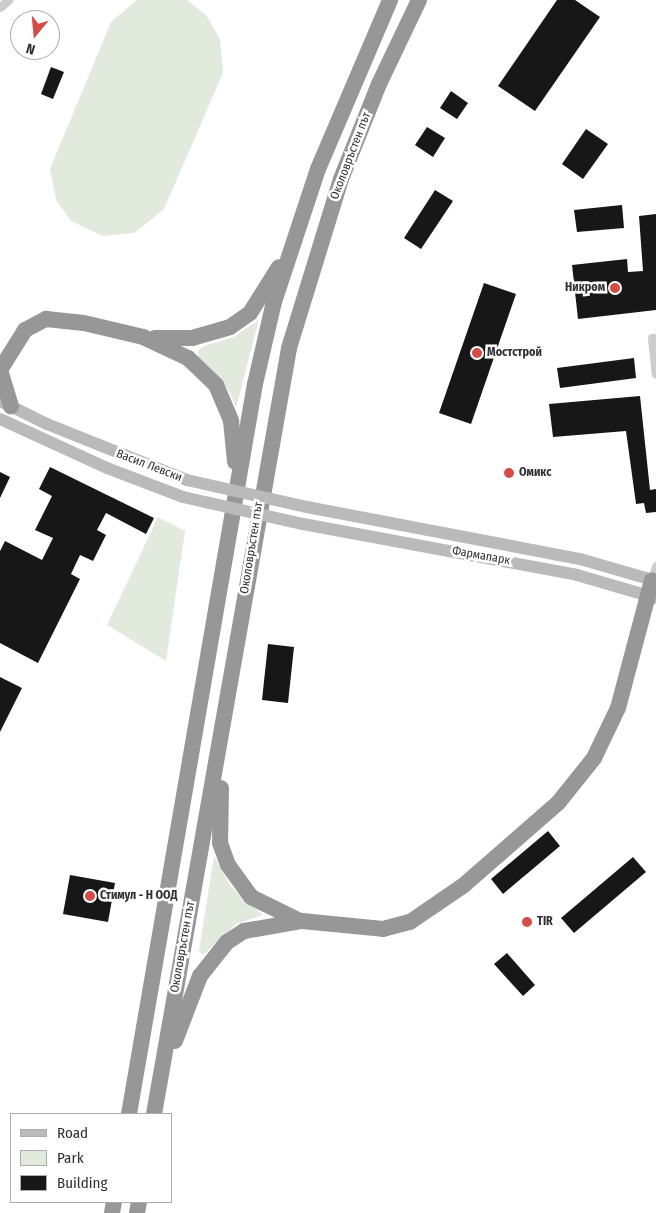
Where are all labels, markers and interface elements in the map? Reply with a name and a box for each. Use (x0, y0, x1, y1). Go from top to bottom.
north arrow (10, 10, 60, 60)
text: N (24, 40, 37, 58)
street label: Околовръстен път (328, 110, 374, 202)
place label: Никром (565, 281, 605, 295)
marker: Никром (609, 282, 621, 294)
place label: Мостстрой (487, 346, 542, 360)
marker: Мостстрой (471, 347, 483, 359)
street label: Васил Левски (114, 447, 184, 485)
place label: Омикс (519, 466, 551, 480)
marker: Омикс (503, 467, 515, 479)
street label: Околовръстен път (238, 501, 266, 595)
street label: Фармапарк (451, 544, 511, 568)
place label: Стимул - Н ООД (100, 889, 177, 903)
marker: Стимул - Н ООД (84, 890, 96, 902)
street label: Околовръстен път (168, 900, 198, 994)
place label: TIR (537, 915, 553, 929)
marker: TIR (521, 916, 533, 928)
legend (10, 1113, 172, 1203)
text: Road (57, 1124, 88, 1142)
text: Park (57, 1149, 84, 1167)
text: Building (57, 1174, 108, 1192)

